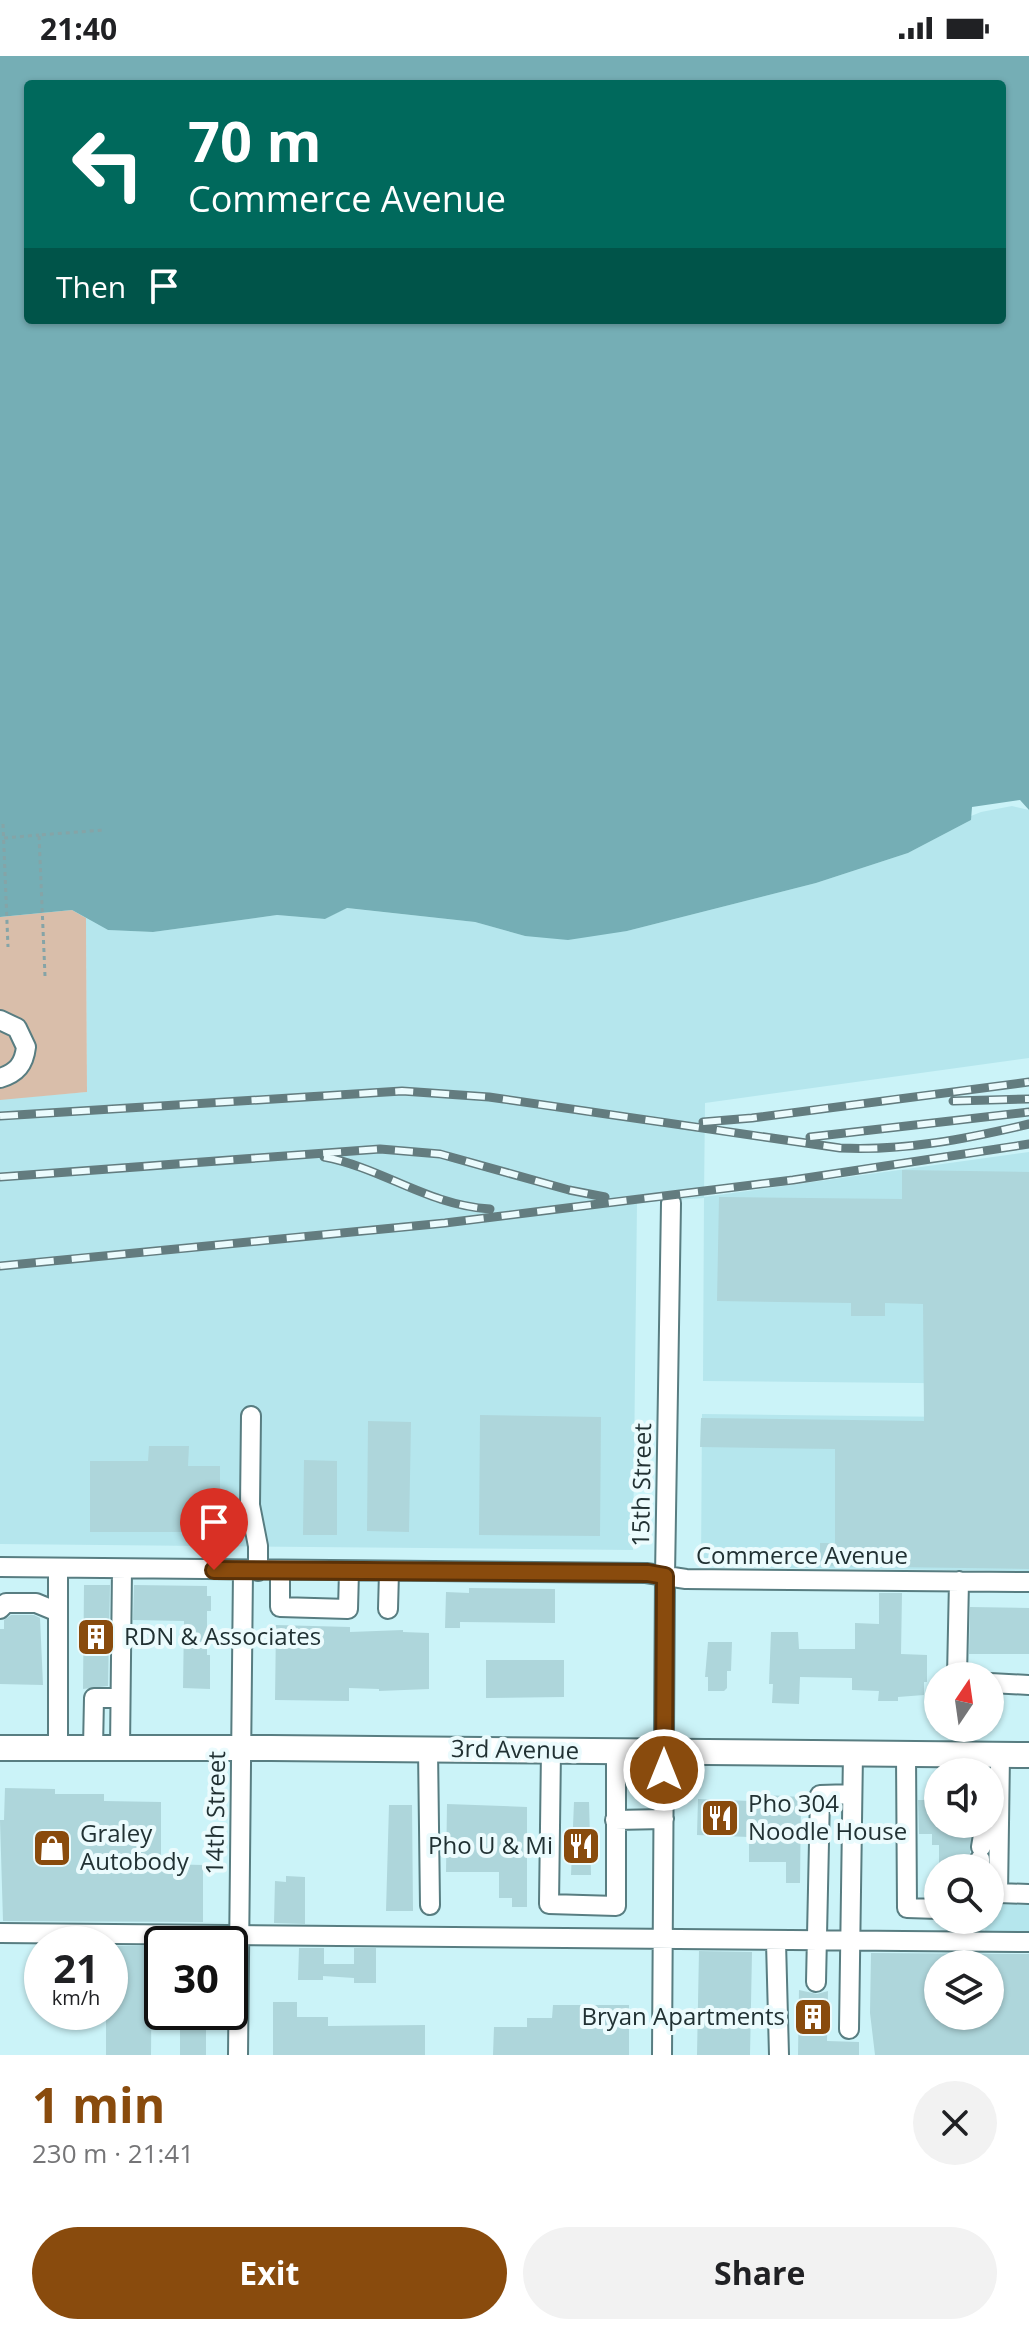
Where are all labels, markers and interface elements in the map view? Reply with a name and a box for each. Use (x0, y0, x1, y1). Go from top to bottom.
text: 21:40 (40, 8, 117, 49)
text: 70 m (188, 102, 322, 178)
icon: left (56, 112, 160, 216)
text: Commerce Avenue (188, 174, 506, 223)
icon: arrive (142, 264, 186, 308)
text: Then (56, 266, 126, 307)
street label: 15th Street (623, 1423, 658, 1547)
pin (180, 1488, 248, 1570)
icon: arrive (192, 1500, 236, 1544)
street label: Commerce Avenue (696, 1538, 908, 1571)
building icon: RDN & Associates (75, 1616, 117, 1658)
place label: RDN & Associates (124, 1619, 321, 1652)
north arrow (924, 1662, 1004, 1742)
map controls (924, 1662, 1004, 2030)
position arrow (622, 1728, 706, 1812)
street label: 3rd Avenue (451, 1731, 579, 1766)
street label: 14th Street (197, 1751, 232, 1875)
button: sound (924, 1758, 1004, 1838)
place label: Pho 304 Noodle House (748, 1786, 907, 1847)
restaurant icon: Pho 304 Noodle House (699, 1797, 741, 1839)
place label: Graley Autobody (80, 1816, 190, 1877)
restaurant icon: Pho U & Mi (560, 1825, 602, 1867)
shop icon: Graley Autobody (31, 1827, 73, 1869)
place label: Pho U & Mi (428, 1828, 553, 1861)
button: search (924, 1854, 1004, 1934)
speed limit sign: 30 (144, 1926, 248, 2030)
text: 21 (53, 1940, 99, 1995)
button: layers (924, 1950, 1004, 2030)
text: km/h (52, 1984, 100, 2011)
building icon: Bryan Apartments (792, 1996, 834, 2038)
place label: Bryan Apartments (581, 1999, 785, 2032)
text: 1 min (32, 2072, 165, 2137)
button: close (913, 2081, 997, 2165)
text: 230 m · 21:41 (32, 2135, 194, 2171)
button: Exit (32, 2227, 507, 2319)
button: Share (523, 2227, 997, 2319)

